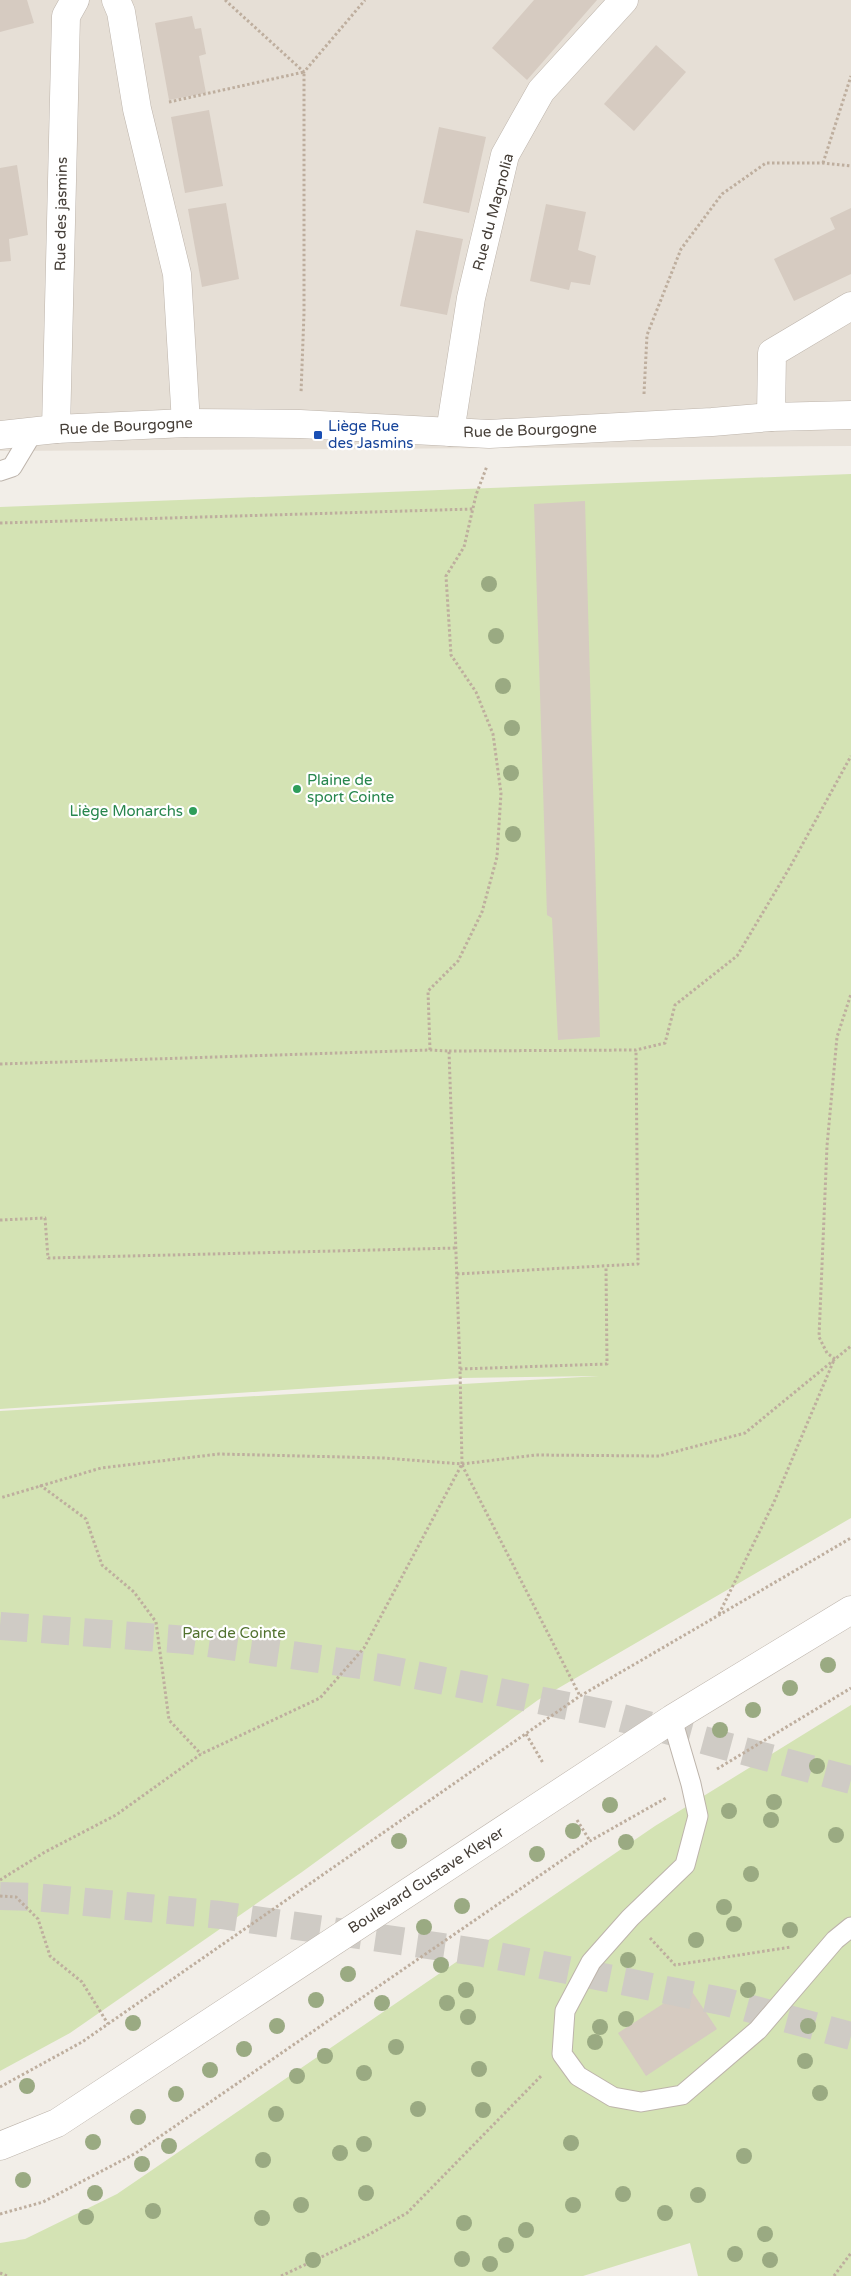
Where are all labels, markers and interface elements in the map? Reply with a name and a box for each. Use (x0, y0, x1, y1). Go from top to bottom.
street label: Rue du Magnolia (469, 151, 517, 273)
street label: Rue des jasmins (51, 157, 71, 271)
street label: Rue de Bourgogne (59, 414, 193, 438)
place label: Liège Rue des Jasmins (328, 417, 414, 452)
street label: Rue de Bourgogne (463, 419, 597, 441)
marker: Liège Rue des Jasmins (312, 429, 324, 441)
place label: Plaine de sport Cointe (307, 771, 394, 806)
marker: Plaine de sport Cointe (291, 783, 303, 795)
place label: Liège Monarchs (69, 802, 183, 820)
marker: Liège Monarchs (187, 805, 199, 817)
park label: Parc de Cointe (182, 1624, 286, 1642)
street label: Boulevard Gustave Kleyer (345, 1823, 508, 1937)

